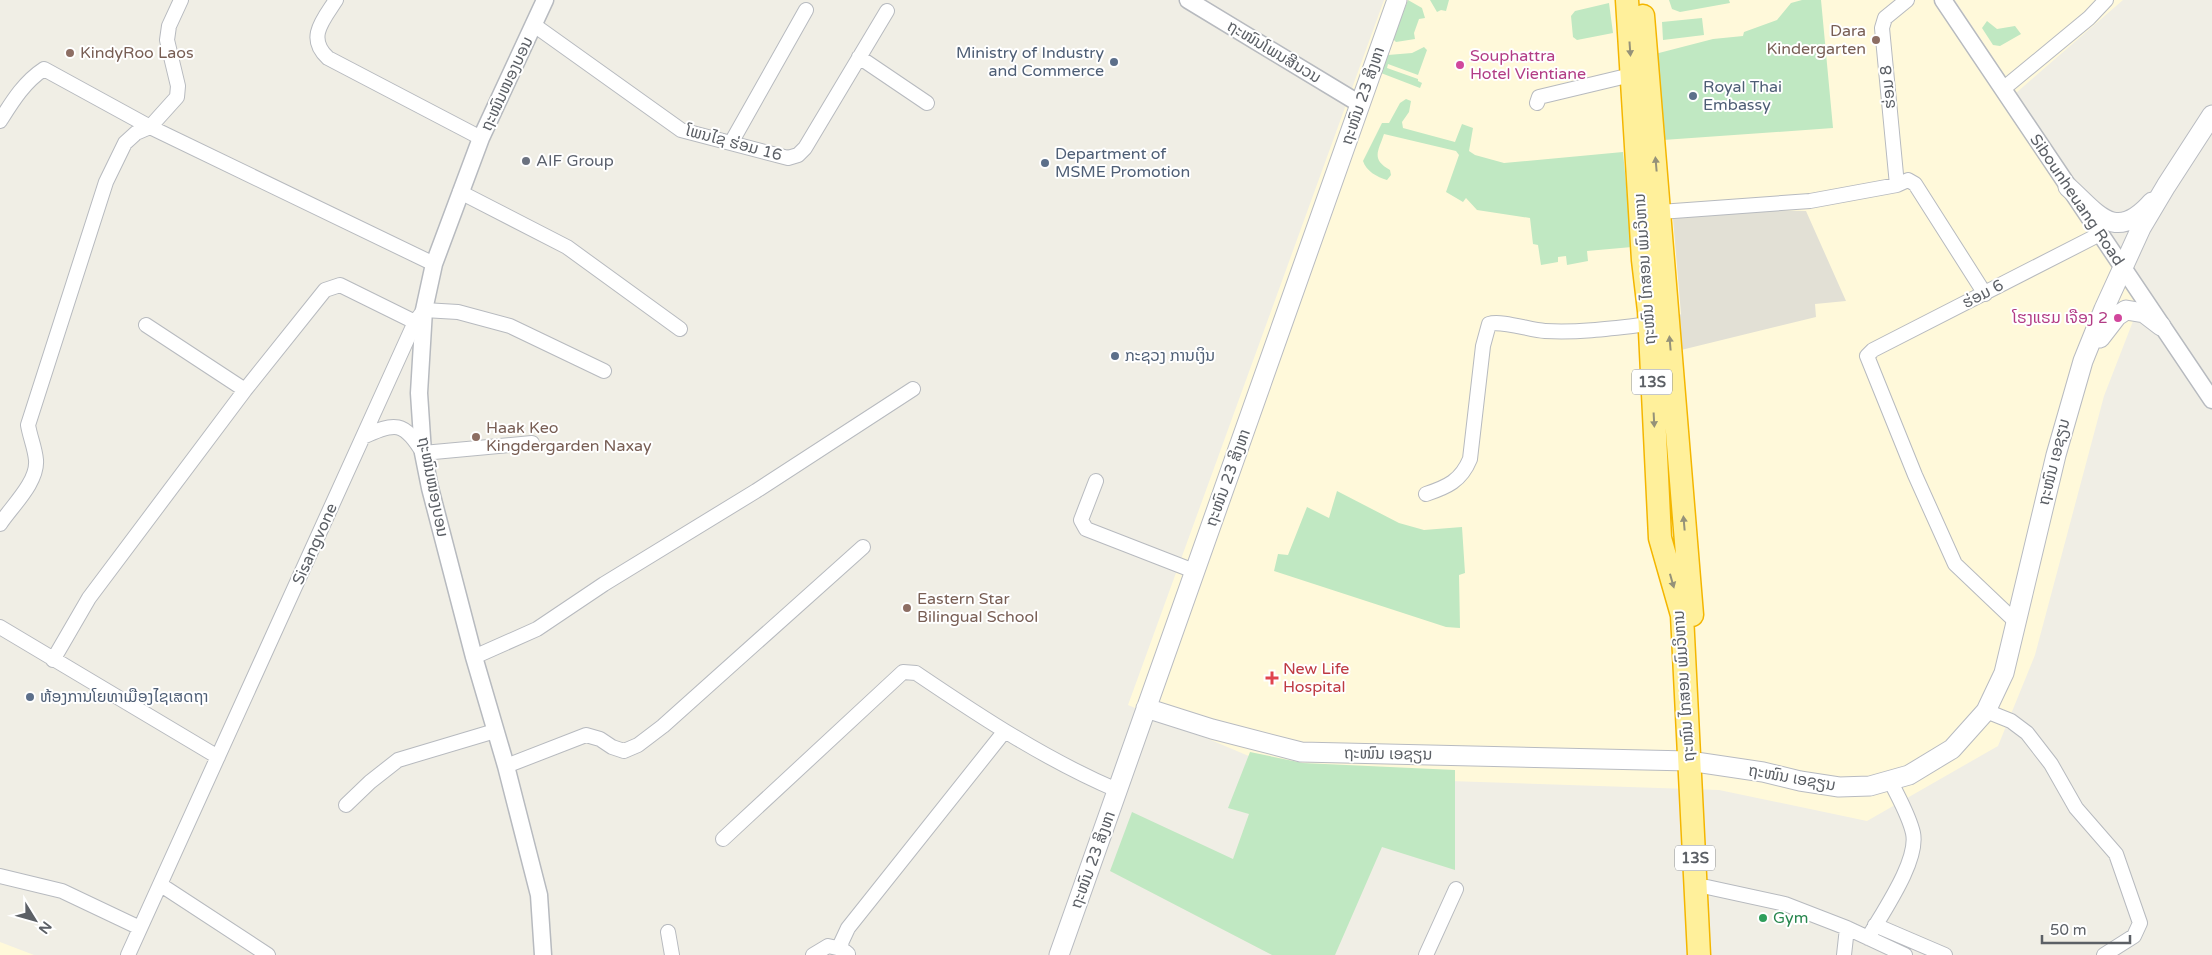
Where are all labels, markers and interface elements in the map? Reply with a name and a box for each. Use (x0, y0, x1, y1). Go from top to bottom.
street label: ຖະໜົນໂພນສີນວນ (1223, 16, 1325, 88)
place label: Dara Kindergarten (1766, 21, 1866, 59)
street label: ຖະໜົນໜອງບອນ (476, 34, 538, 134)
marker: Dara Kindergarten (1870, 34, 1882, 46)
one-way arrow (1626, 41, 1634, 57)
place label: KindyRoo Laos (80, 43, 194, 63)
place label: Ministry of Industry and Commerce (956, 43, 1104, 81)
street label: ຖະໜົນ 23 ສິງຫາ (1337, 44, 1389, 148)
place label: Souphattra Hotel Vientiane (1470, 46, 1586, 84)
marker: KindyRoo Laos (64, 47, 76, 59)
marker: Ministry of Industry and Commerce (1108, 56, 1120, 68)
marker: Souphattra Hotel Vientiane (1454, 59, 1466, 71)
street label: ຮ່ອມ 8 (1876, 64, 1900, 110)
place label: Royal Thai Embassy (1703, 77, 1782, 115)
marker: Royal Thai Embassy (1687, 90, 1699, 102)
street label: ໂພນໄຊ ຮ່ອມ 16 (683, 120, 784, 165)
street label: Sibounheuang Road (2025, 130, 2129, 270)
place label: Department of MSME Promotion (1055, 144, 1190, 182)
place label: AIF Group (536, 151, 614, 171)
marker: AIF Group (520, 155, 532, 167)
one-way arrow (1652, 156, 1660, 172)
marker: Department of MSME Promotion (1039, 157, 1051, 169)
street label: ຖະໜົນ ໄກສອນ ພົມວິຫານ (1630, 193, 1660, 345)
street label: ຮ່ອມ 6 (1959, 275, 2007, 313)
place label: ໂຮງແຮມ ເຈືອງ 2 (2012, 308, 2108, 328)
marker: ໂຮງແຮມ ເຈືອງ 2 (2112, 312, 2124, 324)
one-way arrow (1666, 335, 1674, 351)
place label: ກະຊວງ ການເງິນ (1125, 346, 1215, 366)
marker: ກະຊວງ ການເງິນ (1109, 350, 1121, 362)
road number: 13S (1632, 370, 1672, 394)
one-way arrow (1650, 413, 1658, 429)
street label: ຖະໜົນ ເອຊຽນ (2034, 417, 2074, 507)
place label: Haak Keo Kingdergarden Naxay (486, 418, 652, 456)
street label: ຖະໜົນ 23 ສິງຫາ (1201, 426, 1255, 530)
marker: Haak Keo Kingdergarden Naxay (470, 431, 482, 443)
street label: ຖະໜົນໜອງບອນ (413, 435, 453, 539)
street label: Sisangvone (288, 500, 342, 588)
one-way arrow (1680, 514, 1688, 530)
one-way arrow (1668, 573, 1676, 589)
place label: Eastern Star Bilingual School (917, 589, 1038, 627)
marker: Eastern Star Bilingual School (901, 602, 913, 614)
street label: ຖະໜົນ ໄກສອນ ພົມວິຫານ (1669, 610, 1699, 762)
place label: New Life Hospital (1283, 659, 1349, 697)
marker: New Life Hospital (1265, 671, 1279, 685)
place label: ຫ້ອງການໂຍທາເມືອງໄຊເສດຖາ (40, 687, 208, 707)
marker: ຫ້ອງການໂຍທາເມືອງໄຊເສດຖາ (24, 691, 36, 703)
street label: ຖະໜົນ ເອຊຽນ (1344, 743, 1432, 765)
street label: ຖະໜົນ ເອຊຽນ (1747, 760, 1837, 796)
street label: ຖະໜົນ 23 ສິງຫາ (1066, 808, 1120, 912)
road number: 13S (1675, 846, 1715, 870)
north arrow (10, 895, 60, 945)
place label: Gym (1773, 908, 1808, 928)
marker: Gym (1757, 912, 1769, 924)
scale bar (2042, 912, 2130, 944)
text: N (35, 918, 55, 937)
text: 50 m (2050, 921, 2087, 939)

